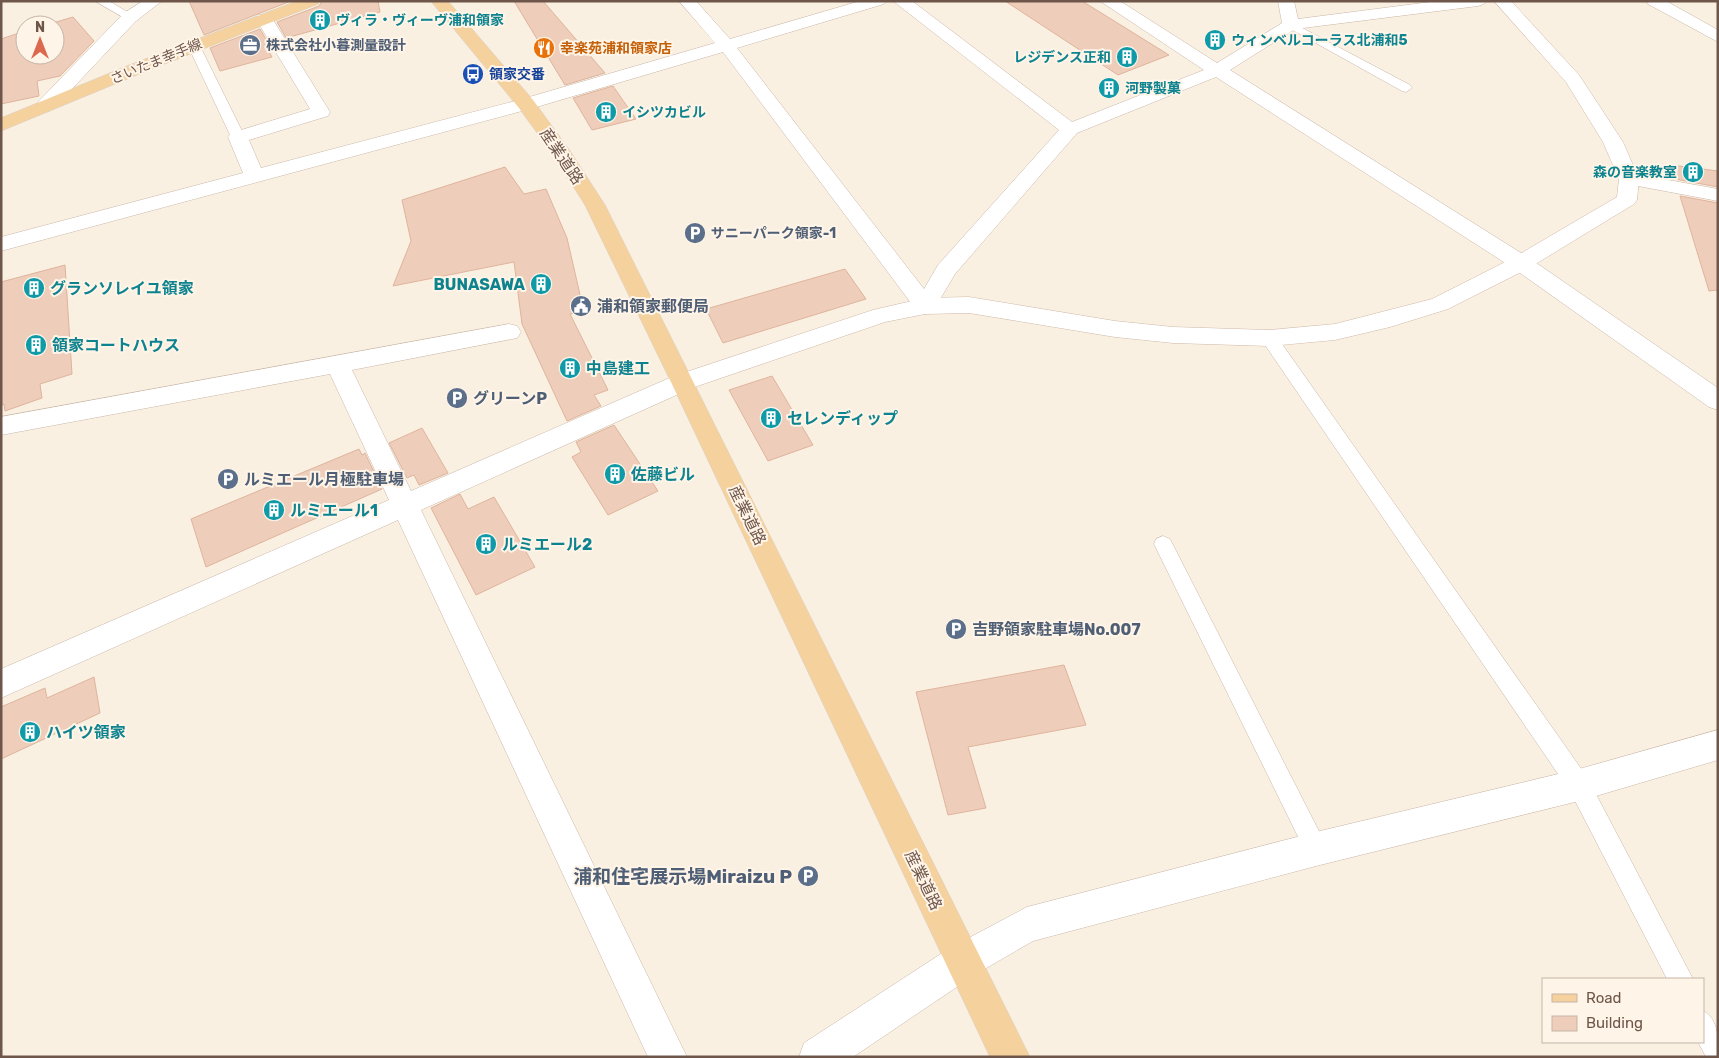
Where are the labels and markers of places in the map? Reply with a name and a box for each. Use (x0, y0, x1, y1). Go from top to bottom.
building icon: ヴィラ・ヴィーヴ浦和領家 (308, 8, 332, 32)
place label: ヴィラ・ヴィーヴ浦和領家 (336, 12, 504, 29)
building icon: ウィンベルコーラス北浦和5 (1203, 28, 1227, 52)
place label: ウィンベルコーラス北浦和5 (1231, 32, 1407, 49)
office icon: 株式会社小暮測量設計 (238, 33, 262, 57)
restaurant icon: 幸楽苑浦和領家店 (532, 36, 556, 60)
place label: 株式会社小暮測量設計 (266, 37, 406, 54)
place label: 幸楽苑浦和領家店 (560, 40, 672, 57)
building icon: レジデンス正和 (1115, 45, 1139, 69)
place label: レジデンス正和 (1013, 49, 1111, 66)
bus stop icon: 領家交番 (461, 62, 485, 86)
place label: 領家交番 (489, 66, 545, 83)
building icon: 河野製菓 (1097, 76, 1121, 100)
place label: 河野製菓 (1125, 80, 1181, 97)
building icon: イシツカビル (594, 100, 618, 124)
place label: イシツカビル (622, 104, 706, 121)
building icon: 森の音楽教室 (1681, 160, 1705, 184)
place label: 森の音楽教室 (1593, 164, 1677, 181)
parking icon: サニーパーク領家-1 (683, 221, 707, 245)
place label: サニーパーク領家-1 (711, 225, 836, 242)
building icon: BUNASAWA (529, 272, 553, 296)
place label: BUNASAWA (434, 275, 526, 294)
building icon: グランソレイユ領家 (22, 276, 46, 300)
place label: グランソレイユ領家 (50, 279, 194, 298)
public building icon: 浦和領家郵便局 (569, 294, 593, 318)
place label: 浦和領家郵便局 (597, 297, 709, 316)
building icon: 領家コートハウス (24, 333, 48, 357)
place label: 領家コートハウス (52, 336, 180, 355)
building icon: 中島建工 (558, 356, 582, 380)
place label: 中島建工 (586, 359, 650, 378)
parking icon: グリーンP (445, 386, 469, 410)
place label: グリーンP (473, 389, 547, 408)
building icon: セレンディップ (759, 406, 783, 430)
place label: セレンディップ (787, 409, 898, 428)
building icon: 佐藤ビル (603, 462, 627, 486)
place label: 佐藤ビル (630, 465, 695, 484)
parking icon: ルミエール月極駐車場 (216, 467, 240, 491)
place label: ルミエール月極駐車場 (244, 470, 404, 489)
building icon: ルミエール1 (262, 498, 286, 522)
place label: ルミエール1 (290, 501, 378, 520)
building icon: ルミエール2 (474, 532, 498, 556)
place label: ルミエール2 (502, 535, 592, 554)
parking icon: 吉野領家駐車場No.007 (944, 617, 968, 641)
place label: 吉野領家駐車場No.007 (972, 620, 1141, 639)
building icon: ハイツ領家 (18, 720, 42, 744)
place label: ハイツ領家 (46, 723, 126, 742)
parking icon: 浦和住宅展示場Miraizu P (796, 864, 820, 888)
place label: 浦和住宅展示場Miraizu P (573, 865, 792, 888)

